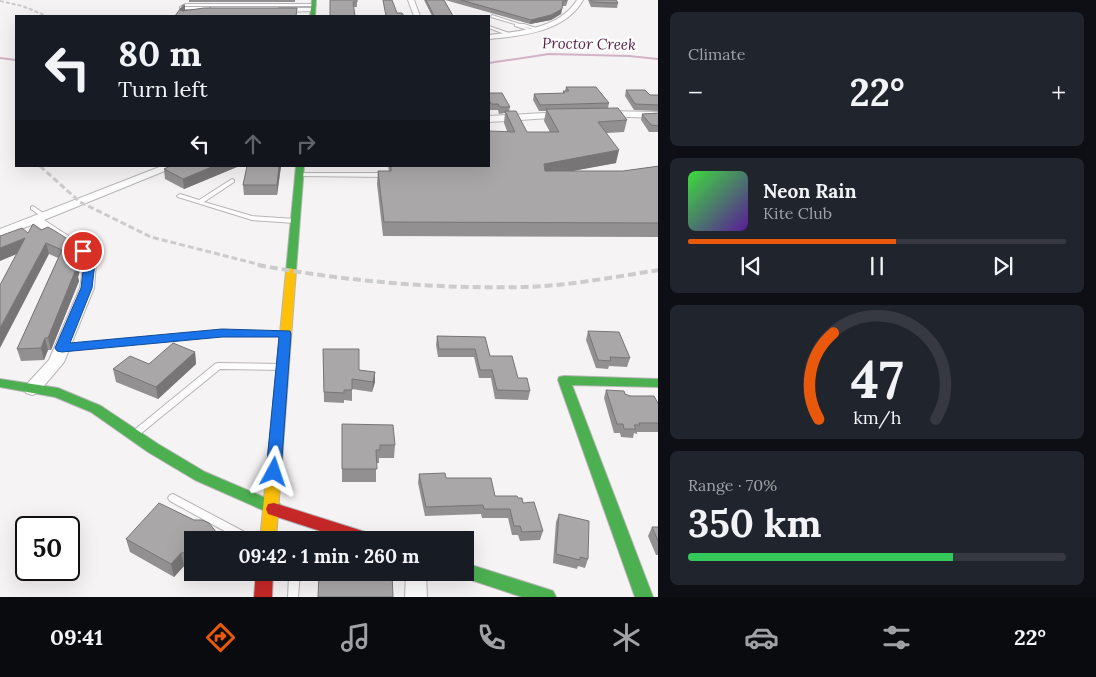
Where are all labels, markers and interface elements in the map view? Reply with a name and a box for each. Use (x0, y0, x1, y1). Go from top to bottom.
text: 80 m (118, 31, 202, 76)
water label: Proctor Creek (542, 33, 636, 54)
icon: left (35, 35, 100, 100)
text: Climate (688, 44, 745, 64)
text: 22° (849, 68, 905, 116)
text: Turn left (118, 75, 208, 103)
text: − (688, 75, 703, 111)
text: + (1051, 75, 1066, 111)
icon: left (186, 130, 214, 158)
icon: ahead (239, 130, 267, 158)
icon: right (292, 130, 320, 158)
text: Neon Rain (763, 179, 857, 203)
text: Kite Club (763, 203, 832, 223)
pin (62, 230, 104, 272)
icon: arrive (69, 237, 97, 265)
icon: previous (737, 252, 765, 280)
icon: pause (863, 252, 891, 280)
icon: next (989, 252, 1017, 280)
text: 47 (851, 346, 903, 412)
text: km/h (853, 406, 901, 429)
position arrow (247, 445, 299, 497)
text: Range · 70% (688, 475, 777, 495)
text: 350 km (688, 499, 822, 547)
speed limit sign: 50 (15, 516, 80, 581)
text: 09:42 · 1 min · 260 m (238, 544, 420, 568)
icon: directions (203, 620, 238, 655)
icon: music (338, 620, 373, 655)
icon: phone (474, 620, 509, 655)
icon: climate (609, 620, 644, 655)
icon: car (744, 620, 779, 655)
icon: filters (879, 620, 914, 655)
text: 09:41 (50, 623, 103, 651)
text: 22° (1014, 623, 1046, 651)

